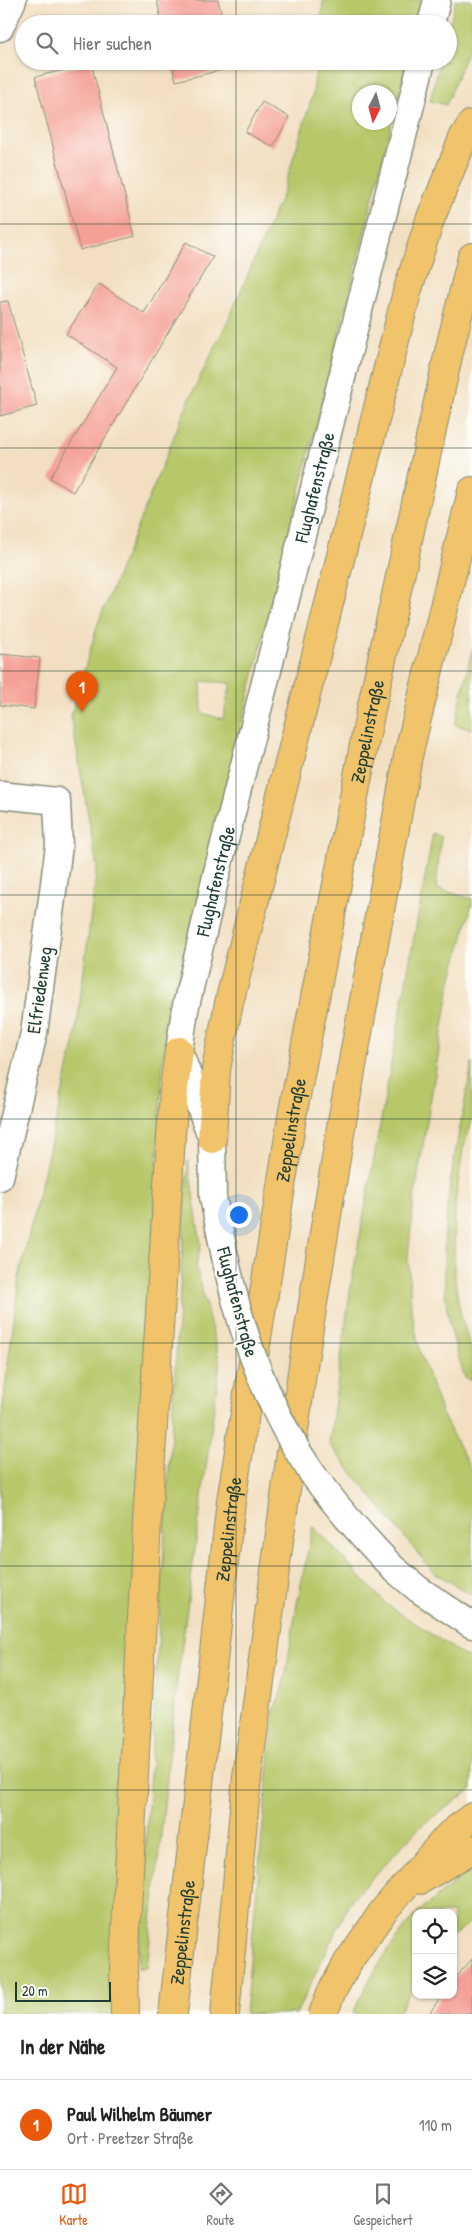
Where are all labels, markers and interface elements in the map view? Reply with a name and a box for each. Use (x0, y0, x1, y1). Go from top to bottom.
search box (15, 15, 457, 70)
icon: search (33, 29, 61, 57)
text: Hier suchen (73, 30, 152, 56)
north arrow (352, 85, 397, 130)
street label: Flughafenstraße (288, 429, 341, 546)
pin: 1 (66, 671, 98, 712)
street label: Zeppelinstraße (344, 677, 390, 785)
street label: Flughafenstraße (189, 823, 241, 940)
street label: Elfriedenweg (20, 945, 58, 1035)
street label: Zeppelinstraße (269, 1075, 312, 1184)
your location (226, 1202, 252, 1228)
street label: Flughafenstraße (211, 1243, 265, 1360)
street label: Zeppelinstraße (209, 1474, 248, 1583)
street label: Zeppelinstraße (163, 1878, 201, 1986)
map controls (412, 1909, 457, 1999)
button: locate (412, 1909, 457, 1954)
button: layers (412, 1954, 457, 1999)
scale bar (15, 1979, 111, 2002)
text: 20 m (22, 1981, 48, 2000)
text: In der Nähe (20, 2032, 105, 2061)
text: Paul Wilhelm Bäumer (67, 2101, 212, 2127)
text: 1 (33, 2114, 39, 2136)
text: 110 m (419, 2114, 452, 2136)
text: Ort · Preetzer Straße (67, 2127, 193, 2149)
tab: Karte (59, 2180, 88, 2229)
tab: Route (207, 2180, 235, 2229)
tab: Gespeichert (353, 2180, 413, 2229)

